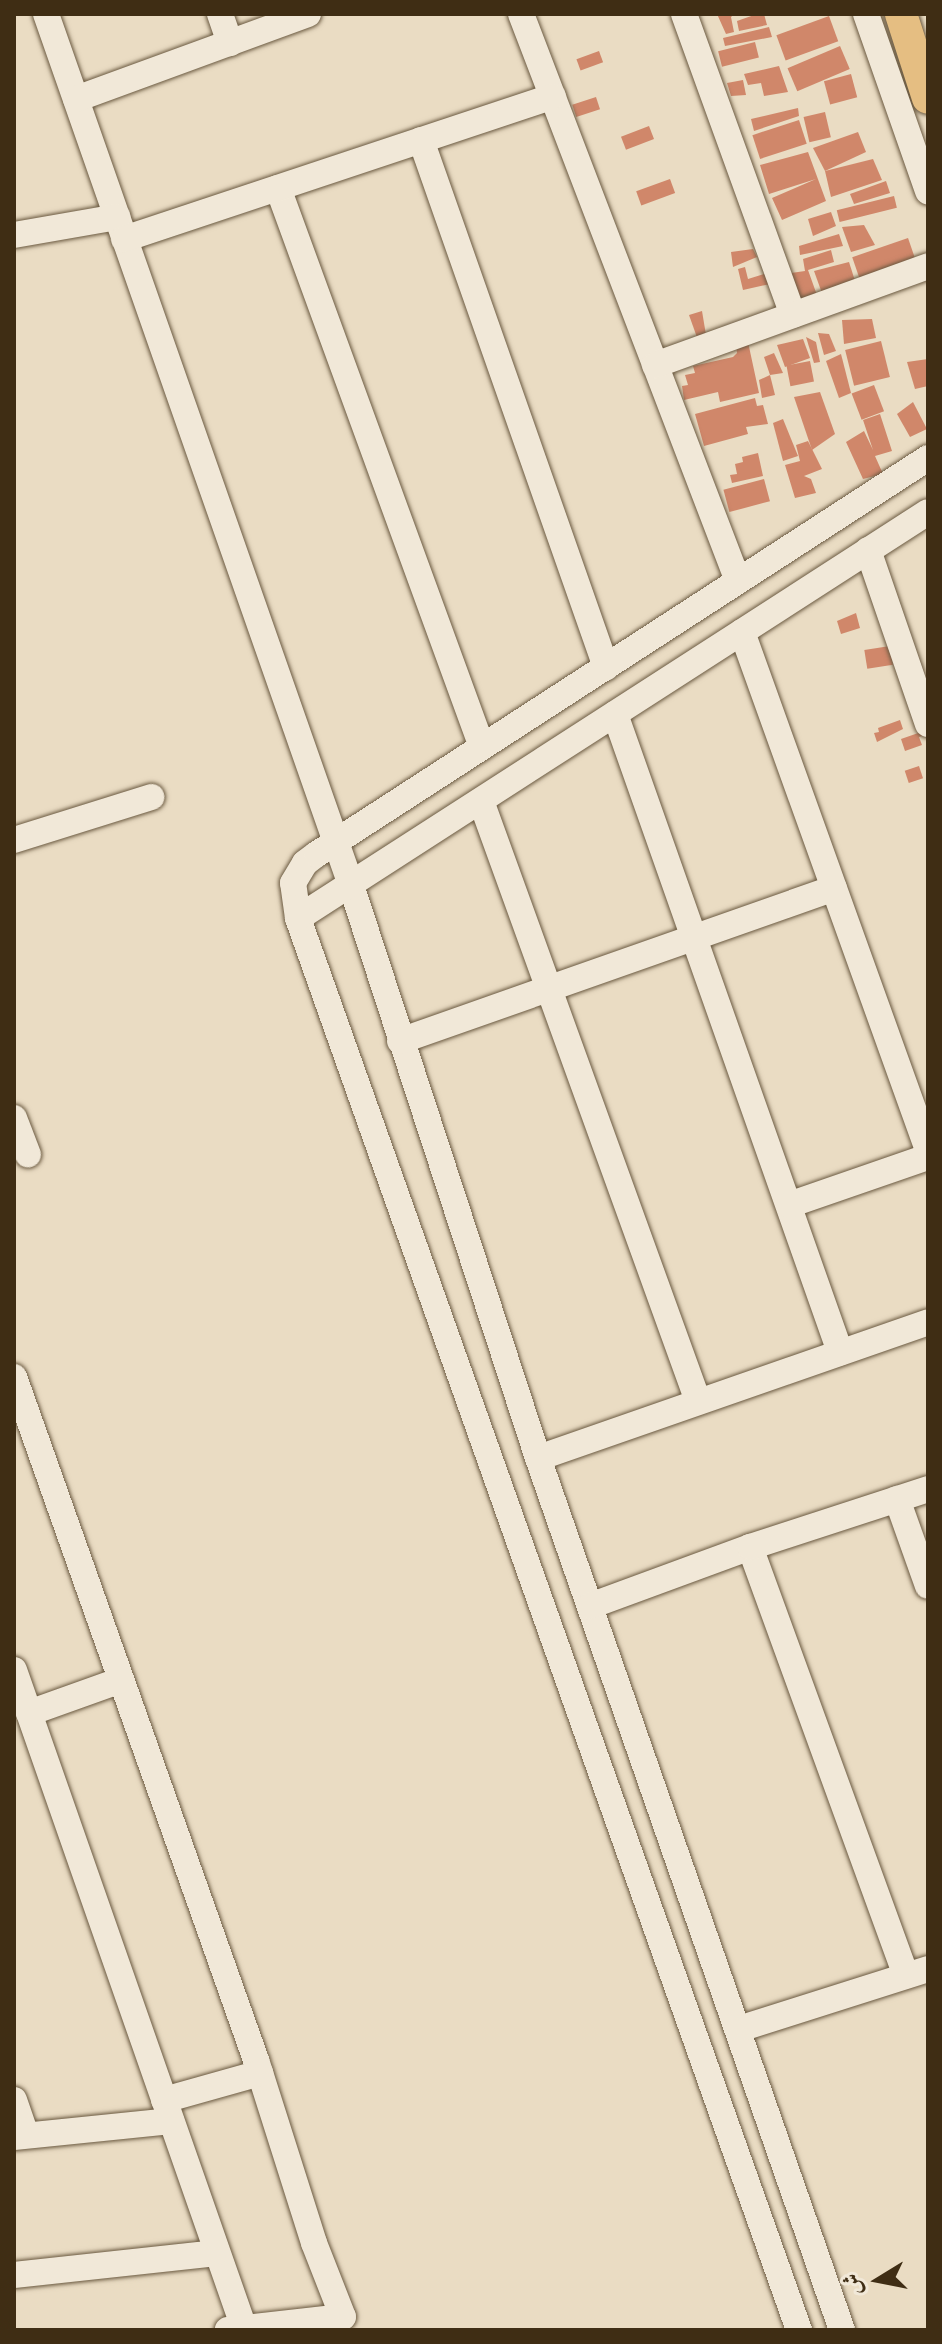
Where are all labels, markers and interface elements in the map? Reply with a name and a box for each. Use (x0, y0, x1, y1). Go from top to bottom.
north arrow (838, 2240, 918, 2320)
text: ش (837, 2271, 871, 2298)

